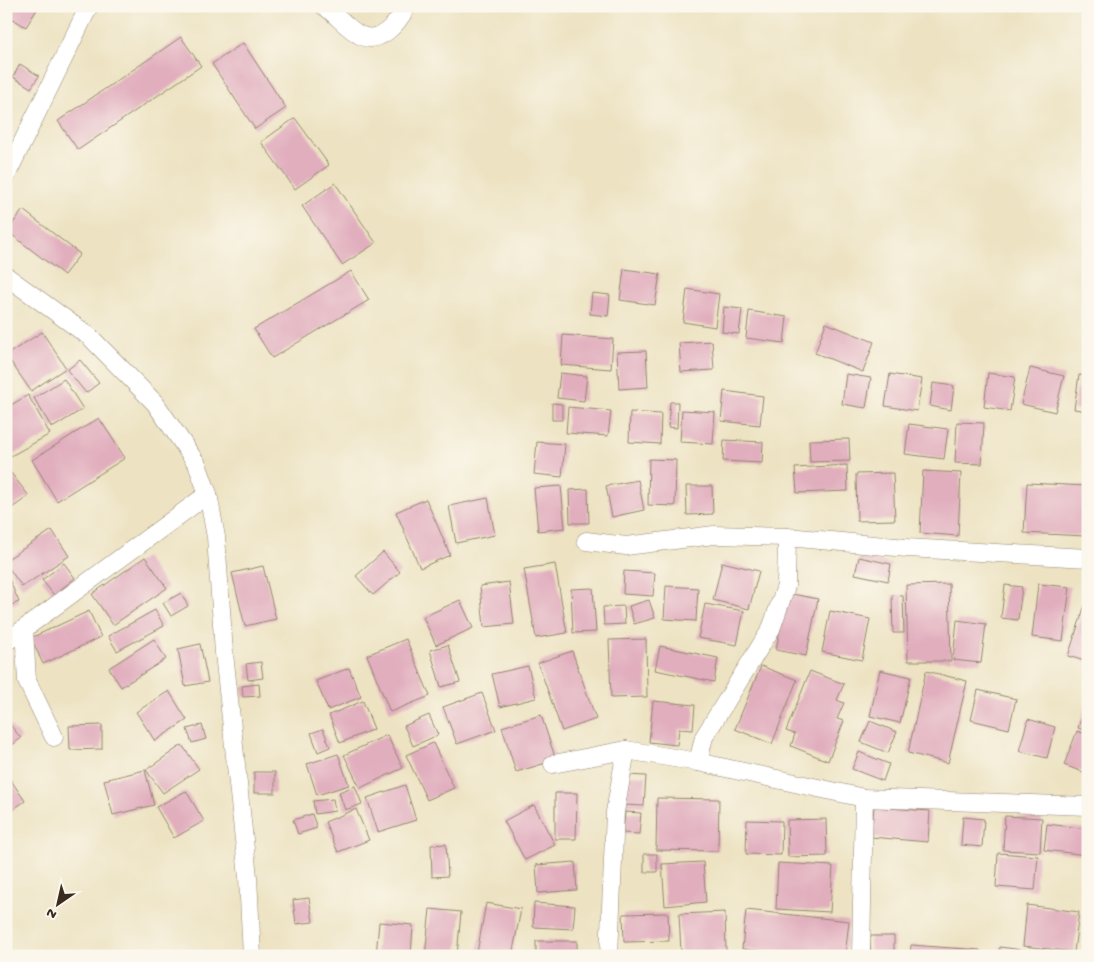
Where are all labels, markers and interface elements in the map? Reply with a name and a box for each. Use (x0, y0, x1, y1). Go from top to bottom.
north arrow (32, 880, 82, 930)
text: N (44, 903, 61, 922)

